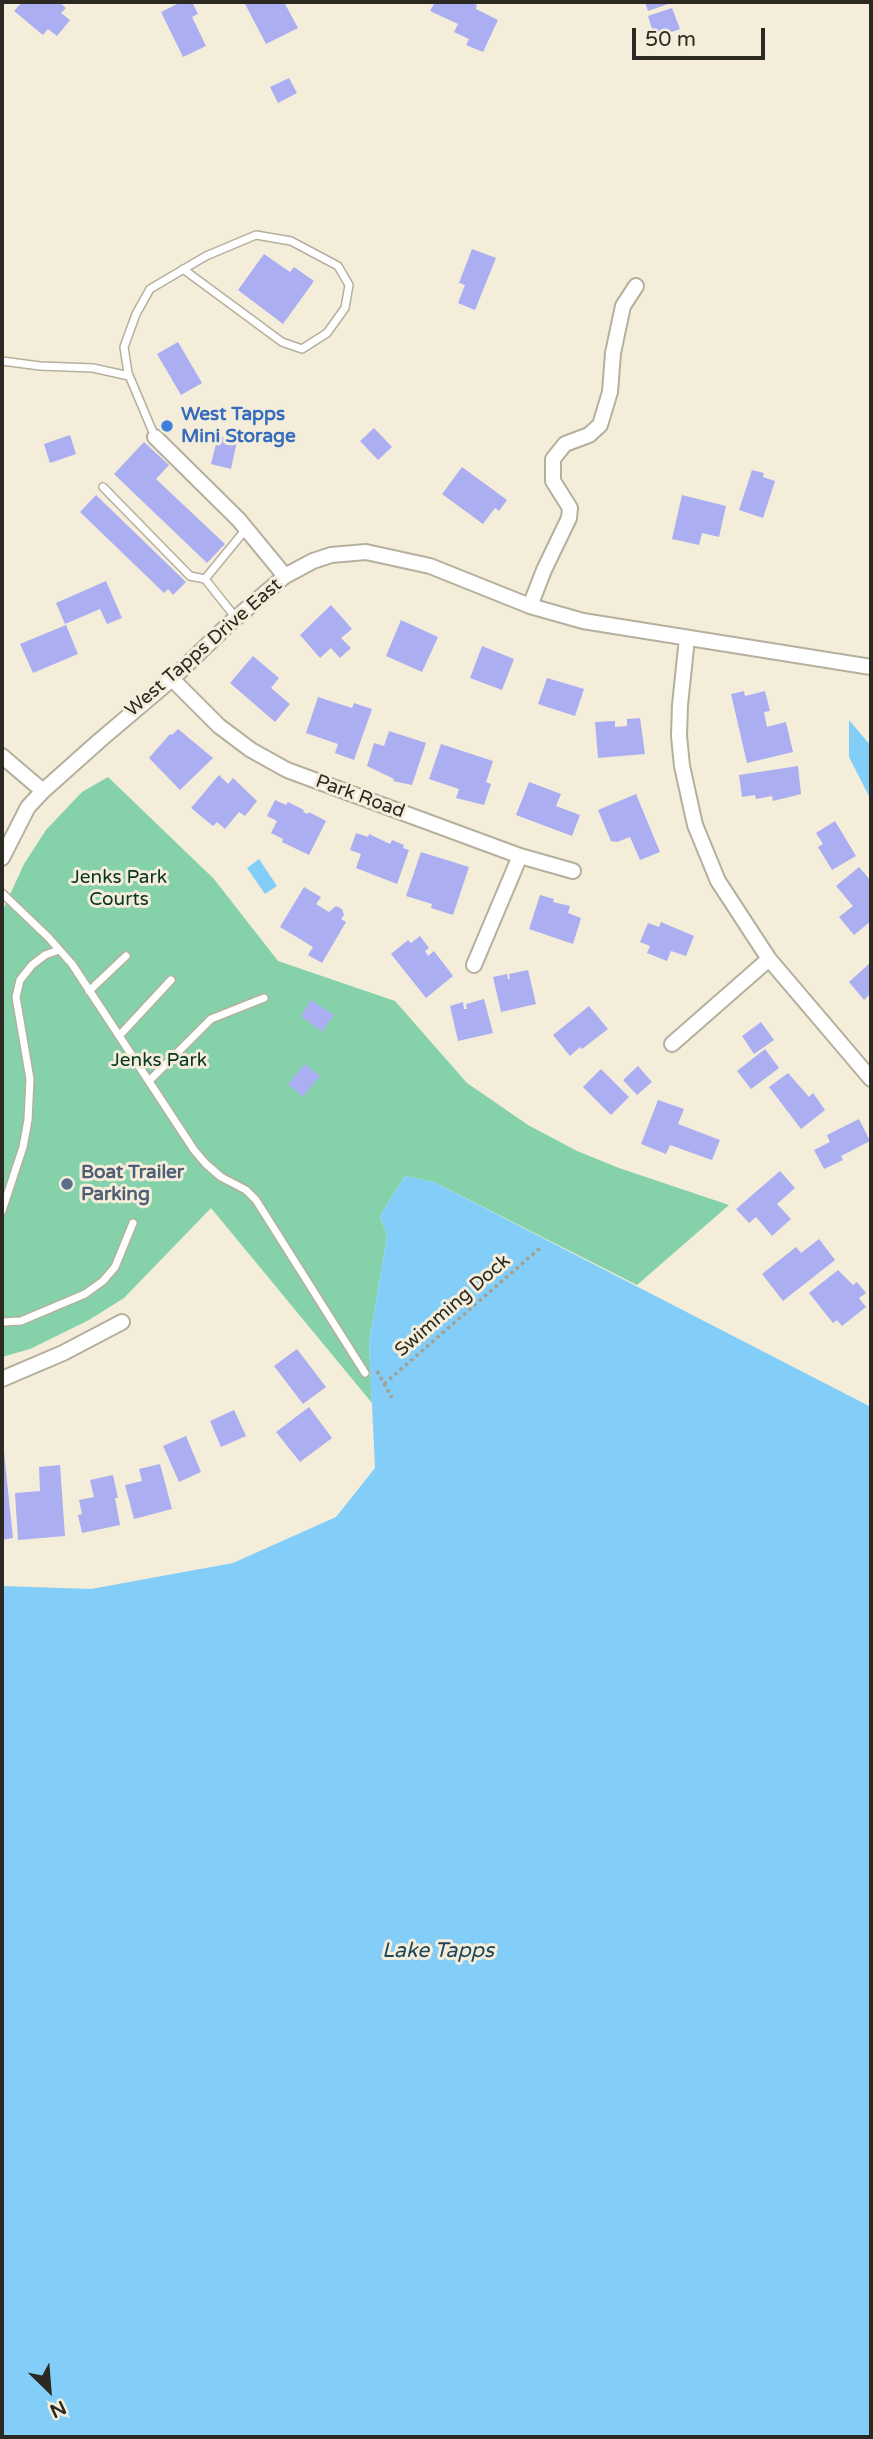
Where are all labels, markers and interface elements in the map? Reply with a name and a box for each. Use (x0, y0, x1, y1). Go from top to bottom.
scale bar (635, 14, 768, 58)
text: 50 m (645, 27, 696, 52)
place label: West Tapps Mini Storage (181, 404, 296, 448)
marker: West Tapps Mini Storage (159, 418, 175, 434)
street label: West Tapps Drive East (121, 574, 287, 722)
street label: Park Road (312, 770, 408, 824)
park label: Jenks Park Courts (71, 867, 167, 911)
park label: Jenks Park (111, 1050, 207, 1072)
place label: Boat Trailer Parking (81, 1162, 184, 1206)
marker: Boat Trailer Parking (59, 1176, 75, 1192)
street label: Swimming Dock (391, 1250, 515, 1362)
water label: Lake Tapps (382, 1938, 494, 1964)
north arrow (14, 2355, 84, 2425)
text: N (46, 2396, 69, 2422)

